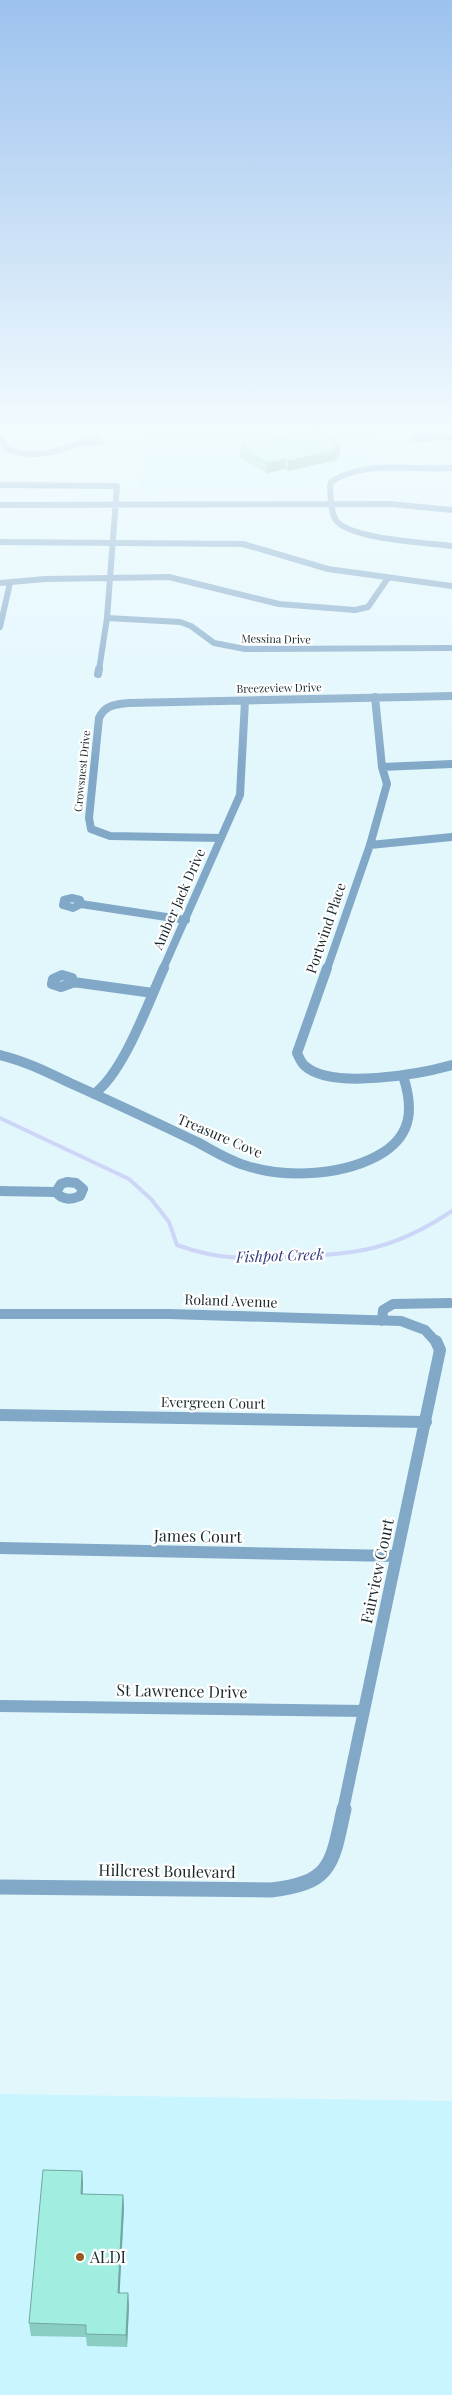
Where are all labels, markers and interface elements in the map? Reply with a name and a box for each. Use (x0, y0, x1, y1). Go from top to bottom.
street label: Messina Drive (241, 630, 311, 647)
street label: Breezeview Drive (236, 679, 322, 696)
street label: Crowsnest Drive (70, 729, 93, 812)
street label: Amber Jack Drive (147, 845, 209, 953)
street label: Portwind Place (301, 880, 350, 976)
street label: Treasure Cove (175, 1109, 266, 1162)
water label: Fishpot Creek (235, 1243, 325, 1267)
street label: Roland Avenue (184, 1289, 278, 1312)
street label: Evergreen Court (161, 1392, 266, 1413)
street label: Fairview Court (355, 1516, 398, 1625)
street label: James Court (153, 1524, 243, 1547)
street label: St Lawrence Drive (116, 1679, 248, 1702)
street label: Hillcrest Boulevard (98, 1859, 236, 1882)
place label: ALDI (89, 2246, 126, 2267)
marker: ALDI (74, 2251, 86, 2263)

